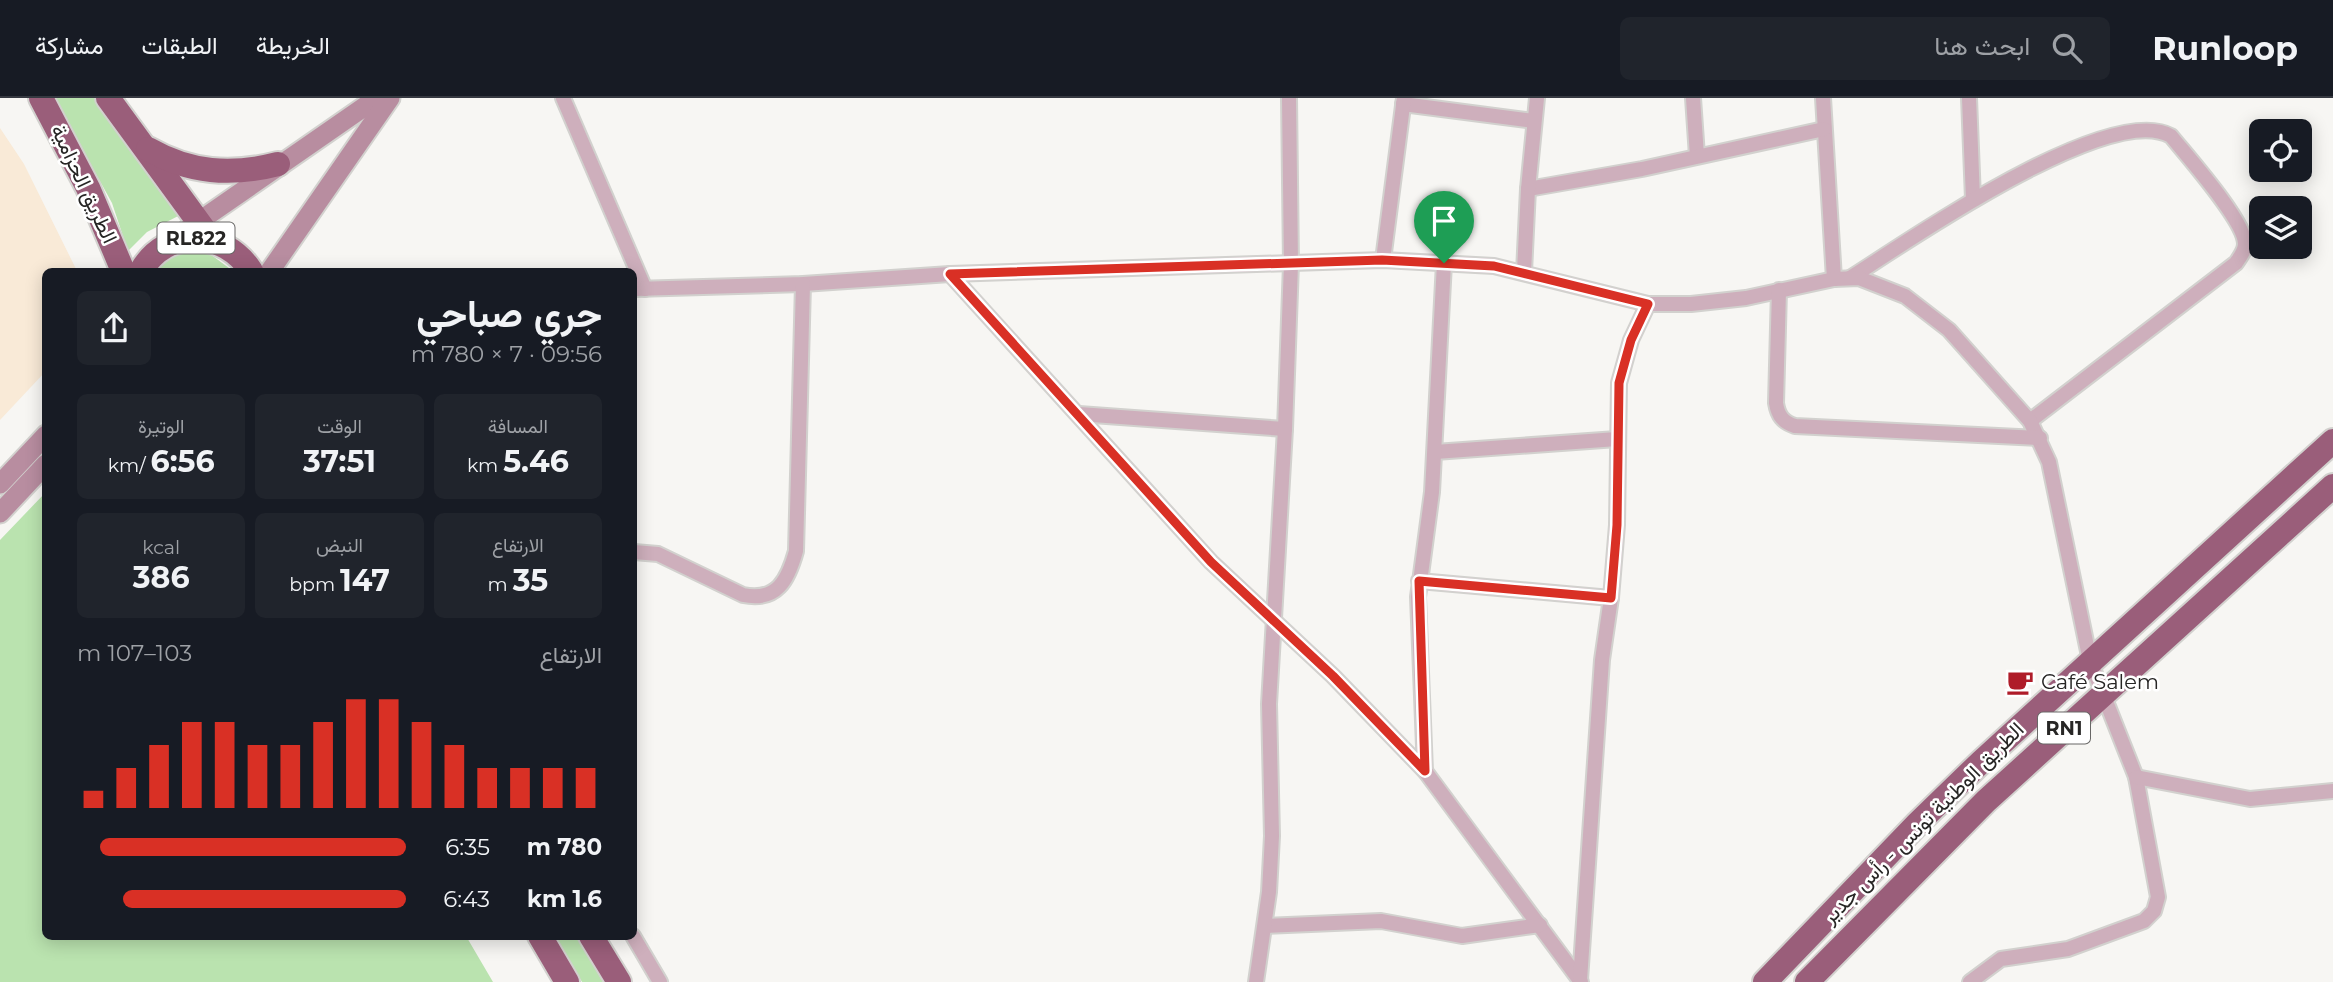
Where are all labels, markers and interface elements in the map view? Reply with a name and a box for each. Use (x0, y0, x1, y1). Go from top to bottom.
search box (1620, 17, 2110, 80)
text: Runloop (2152, 28, 2298, 68)
icon: search (2048, 29, 2086, 67)
text: ابحث هنا (1934, 30, 2030, 62)
text: مشاركة (35, 31, 103, 60)
text: الطبقات (141, 31, 218, 60)
text: الخريطة (256, 31, 330, 60)
map controls (2249, 119, 2312, 259)
button: locate (2249, 119, 2312, 182)
street label: الطريق الحزامية (45, 121, 123, 247)
pin (1414, 191, 1474, 263)
button: layers (2249, 196, 2312, 259)
icon: arrive (1425, 202, 1463, 240)
road number: RL822 (158, 222, 234, 254)
text: جري صباحي (416, 290, 602, 337)
button: share (77, 291, 151, 365)
text: 09:56 · 7 × 780 m (411, 340, 602, 368)
text: الوتيرة (138, 415, 184, 438)
text: الوقت (317, 415, 362, 438)
text: المسافة (488, 415, 548, 438)
text: 6:56 (151, 443, 215, 480)
text: 37:51 (303, 443, 376, 480)
text: 5.46 (503, 443, 569, 480)
text: /km (108, 454, 151, 477)
text: km (467, 454, 503, 477)
text: النبض (316, 534, 363, 557)
text: الارتفاع (492, 534, 544, 557)
text: kcal (142, 536, 180, 559)
text: 386 (133, 559, 190, 596)
text: 147 (340, 562, 390, 599)
text: 35 (513, 562, 548, 599)
text: bpm (289, 573, 340, 596)
text: m (488, 573, 513, 596)
text: 103–107 m (77, 639, 192, 667)
text: الارتفاع (540, 641, 602, 669)
cafe icon: Café Salem (2005, 667, 2035, 697)
place label: Café Salem (2041, 669, 2159, 694)
road number: RN1 (2038, 712, 2090, 744)
street label: الطريق الوطنية تونس - رأس جدير (1816, 717, 2029, 930)
text: 6:35 (445, 833, 490, 861)
text: 780 m (527, 833, 602, 861)
text: 6:43 (443, 885, 490, 913)
text: 1.6 km (527, 885, 602, 913)

